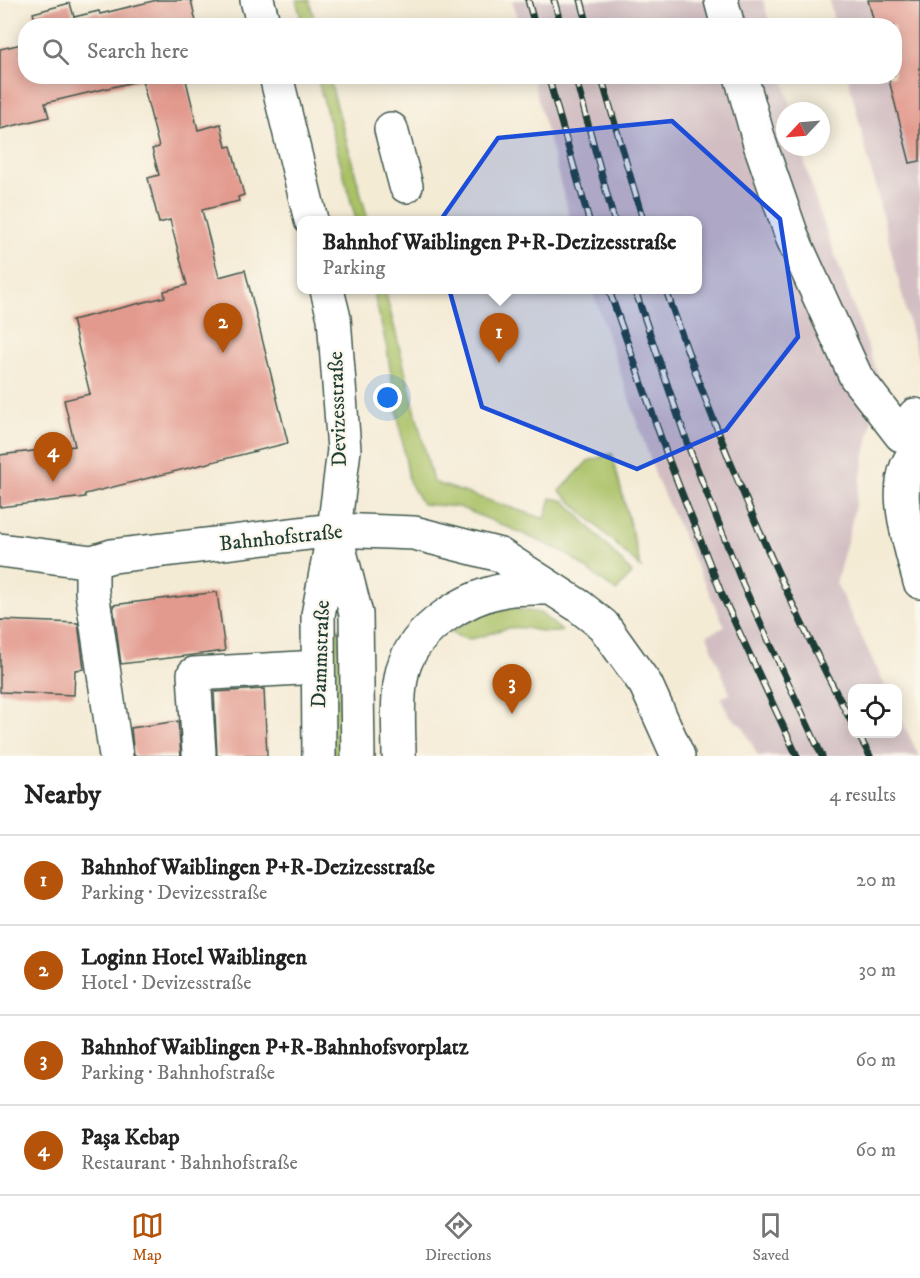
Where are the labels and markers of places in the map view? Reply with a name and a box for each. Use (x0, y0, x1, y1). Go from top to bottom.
pin: 2 (204, 304, 242, 353)
pin: 1 (480, 314, 518, 363)
pin: 4 (34, 432, 72, 482)
pin: 3 (492, 664, 532, 714)

